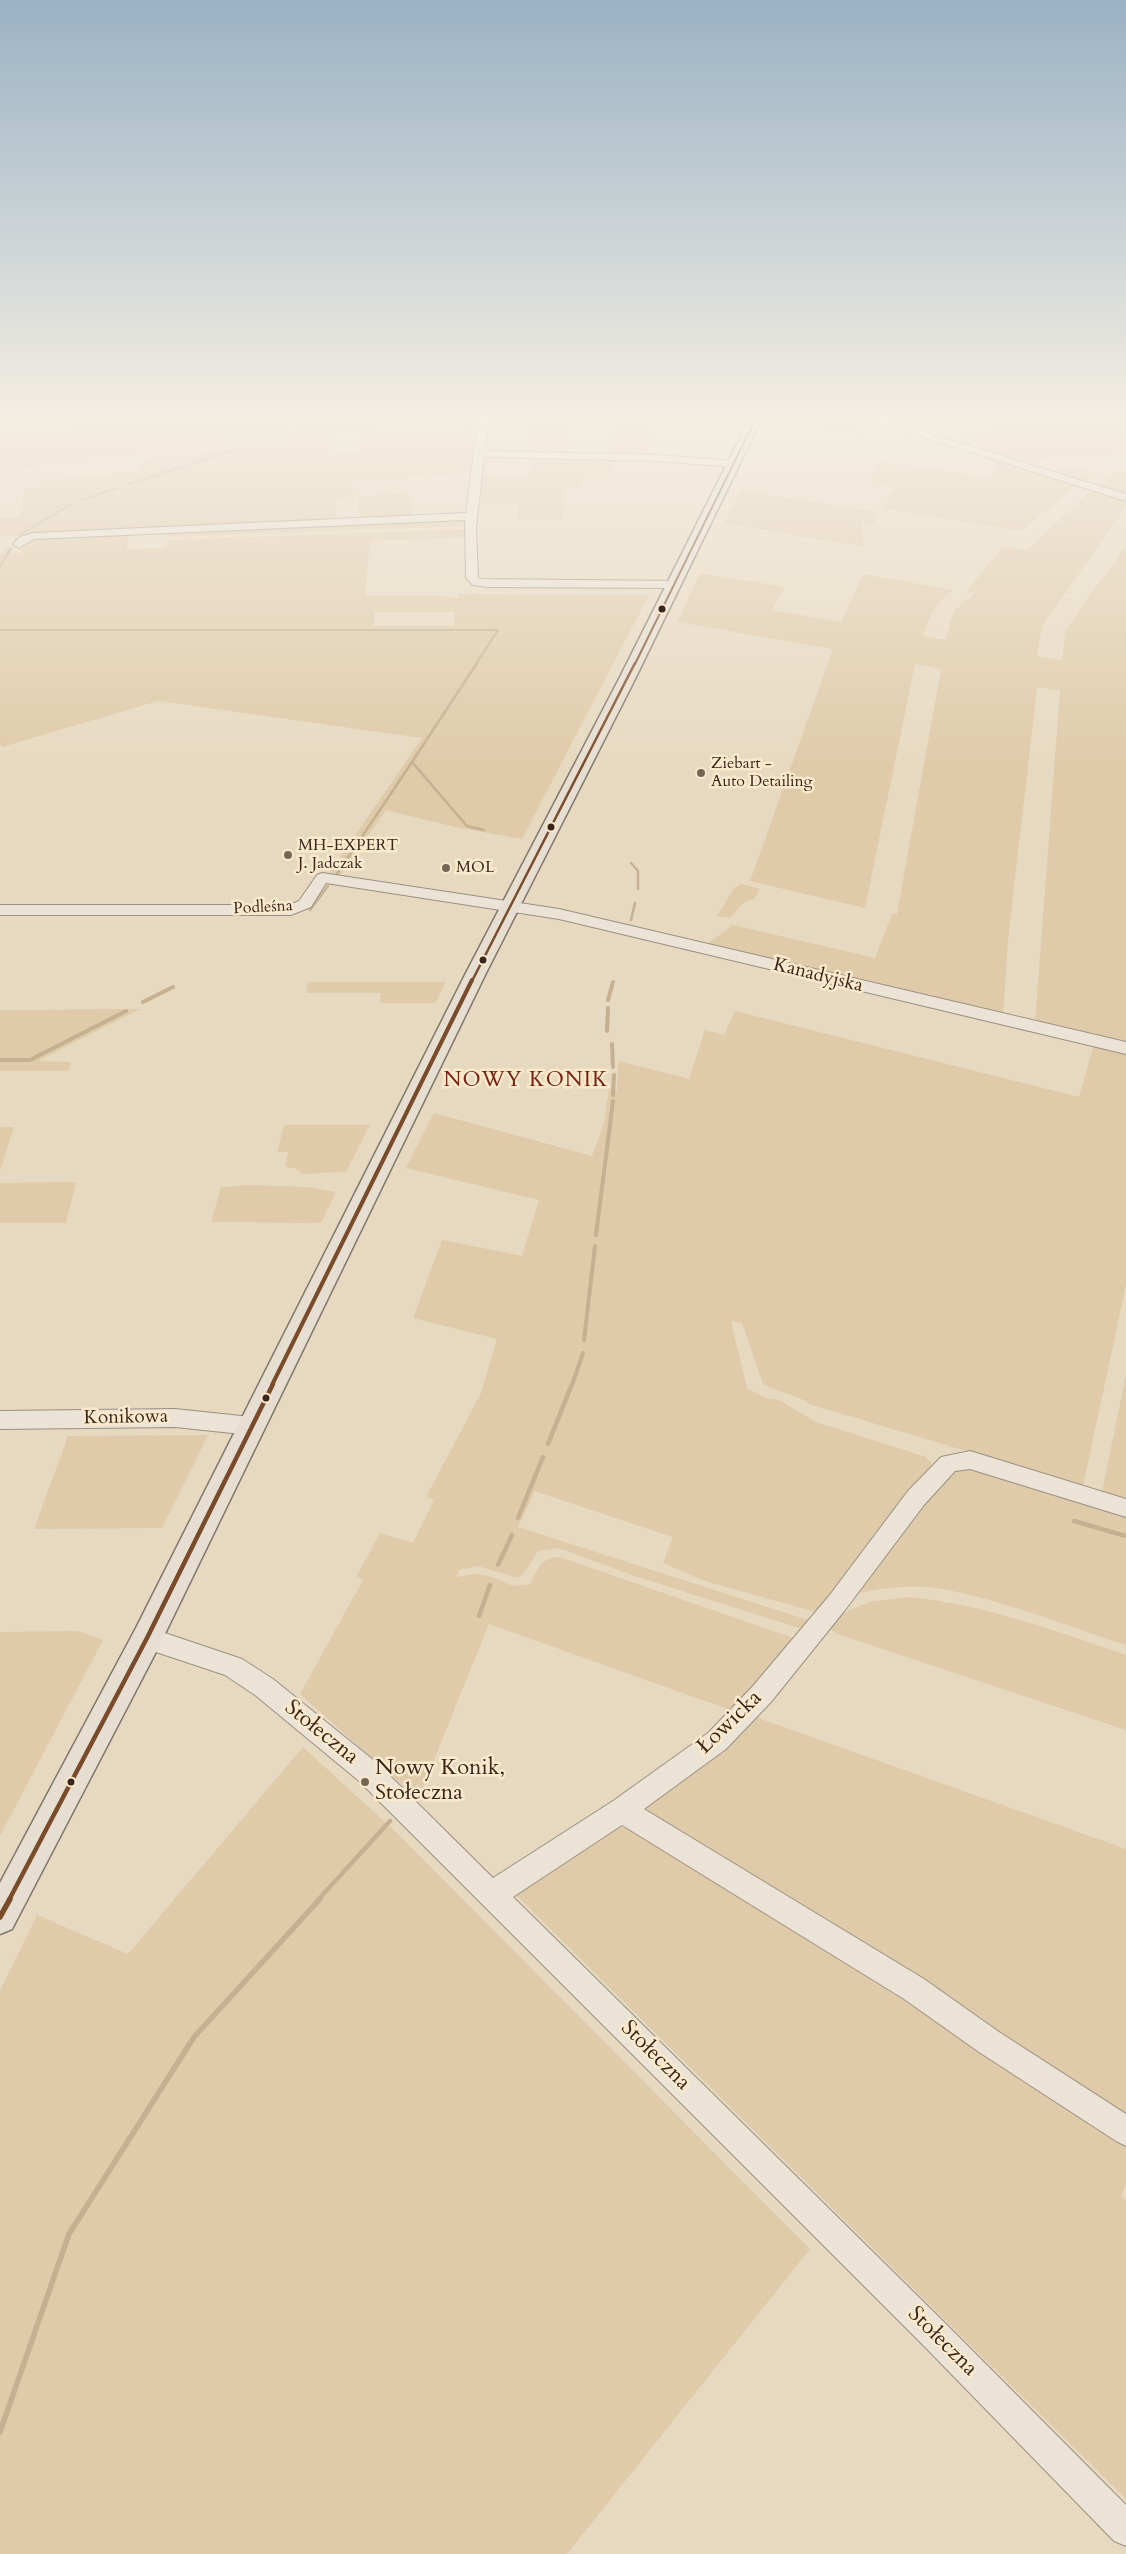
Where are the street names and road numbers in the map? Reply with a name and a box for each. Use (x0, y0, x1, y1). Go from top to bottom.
street label: Podleśna (233, 897, 293, 919)
street label: Kanadyjska (771, 954, 865, 998)
street label: Konikowa (84, 1406, 168, 1430)
street label: Łowicka (692, 1686, 768, 1760)
street label: Stołeczna (279, 1695, 363, 1771)
street label: Stołeczna (615, 2016, 695, 2096)
street label: Stołeczna (902, 2302, 982, 2382)

